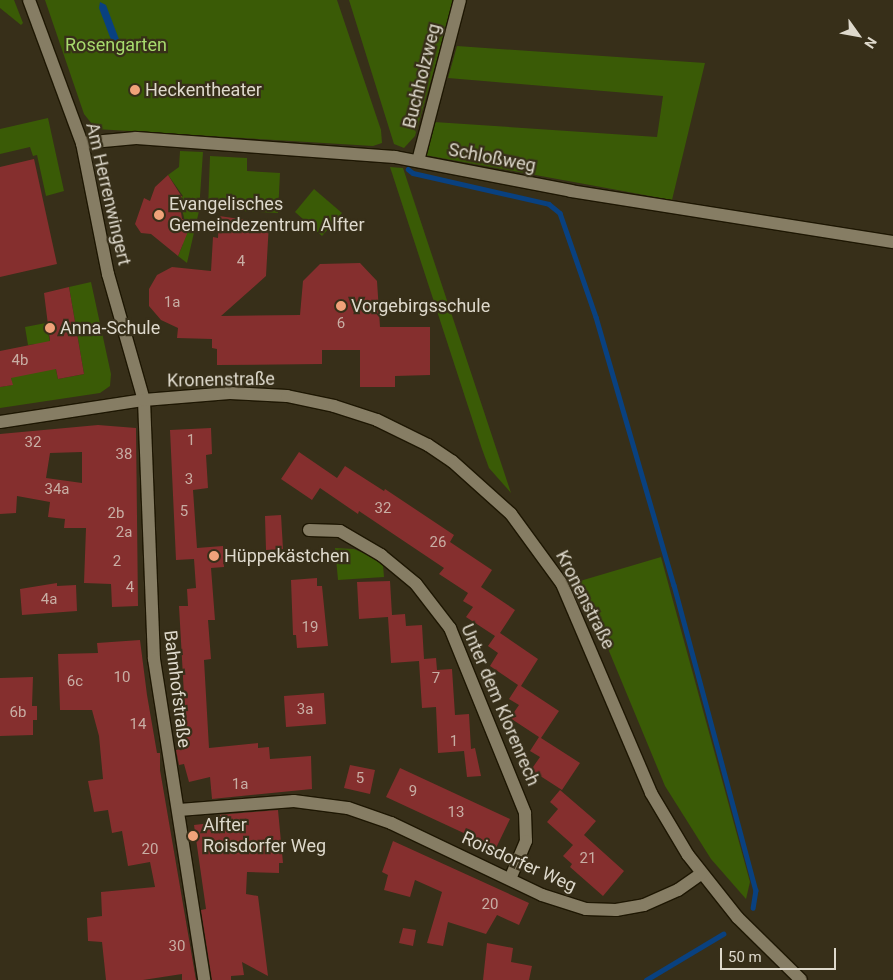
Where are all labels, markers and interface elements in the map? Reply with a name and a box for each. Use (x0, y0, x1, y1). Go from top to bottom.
north arrow (833, 10, 883, 60)
street label: Buchholzweg (399, 21, 445, 131)
park label: Rosengarten (65, 34, 167, 56)
text: N (861, 35, 880, 51)
place label: Heckentheater (145, 79, 262, 101)
marker: Heckentheater (129, 84, 141, 96)
street label: Am Herrenwingert (81, 121, 135, 267)
street label: Schloßweg (446, 139, 538, 177)
place label: Evangelisches Gemeindezentrum Alfter (169, 194, 364, 236)
marker: Evangelisches Gemeindezentrum Alfter (153, 209, 165, 221)
house number: 4 (237, 253, 245, 271)
house number: 1a (164, 294, 180, 312)
place label: Vorgebirgsschule (351, 295, 490, 317)
marker: Vorgebirgsschule (335, 300, 347, 312)
house number: 6 (337, 315, 345, 333)
place label: Anna-Schule (60, 317, 160, 339)
marker: Anna-Schule (44, 322, 56, 334)
house number: 4b (12, 352, 28, 370)
street label: Kronenstraße (167, 368, 275, 392)
house number: 1 (187, 432, 195, 450)
house number: 32 (25, 434, 41, 452)
house number: 38 (116, 446, 132, 464)
house number: 3 (185, 471, 193, 489)
house number: 34a (44, 481, 70, 499)
house number: 32 (375, 500, 391, 518)
house number: 5 (180, 503, 188, 521)
house number: 2b (108, 505, 124, 523)
house number: 2a (116, 524, 132, 542)
house number: 26 (430, 534, 446, 552)
place label: Hüppekästchen (224, 545, 349, 567)
street label: Kronenstraße (551, 547, 619, 653)
marker: Hüppekästchen (208, 550, 220, 562)
house number: 2 (113, 553, 121, 571)
house number: 4 (126, 579, 134, 597)
house number: 4a (41, 591, 57, 609)
house number: 19 (302, 619, 318, 637)
street label: Unter dem Klorenrech (456, 621, 544, 789)
street label: Bahnhofstraße (159, 629, 195, 749)
house number: 10 (114, 669, 130, 687)
house number: 7 (432, 670, 440, 688)
house number: 6c (67, 673, 83, 691)
house number: 3a (297, 701, 313, 719)
house number: 6b (10, 704, 26, 722)
house number: 14 (130, 716, 146, 734)
house number: 1 (450, 733, 458, 751)
house number: 5 (356, 770, 364, 788)
house number: 1a (232, 776, 248, 794)
house number: 9 (409, 783, 417, 801)
house number: 13 (448, 804, 464, 822)
place label: Alfter Roisdorfer Weg (203, 815, 326, 858)
street label: Roisdorfer Weg (458, 827, 580, 897)
marker: Alfter Roisdorfer Weg (187, 830, 199, 842)
house number: 20 (142, 841, 158, 859)
house number: 21 (580, 850, 596, 868)
house number: 20 (482, 896, 498, 914)
house number: 30 (169, 938, 185, 956)
scale bar (723, 938, 839, 970)
text: 50 m (728, 948, 762, 966)

